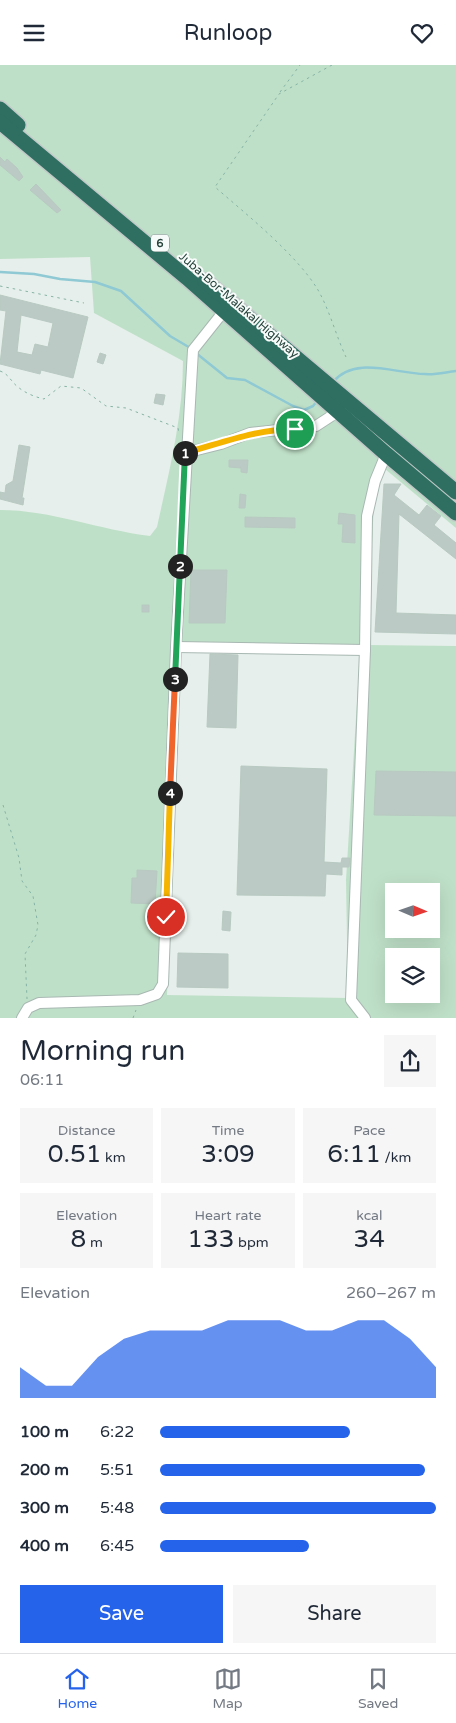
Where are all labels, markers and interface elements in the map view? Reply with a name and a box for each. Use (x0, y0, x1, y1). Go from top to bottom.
icon: menu (20, 19, 48, 47)
icon: heart (408, 19, 436, 47)
text: Runloop (184, 20, 272, 46)
road number: 6 (151, 235, 169, 252)
street label: Juba-Bor-Malakal Highway (176, 249, 302, 361)
pin (274, 408, 316, 450)
icon: arrive (281, 415, 309, 443)
pin: 1 (172, 441, 198, 465)
text: 1 (181, 445, 190, 462)
pin: 2 (168, 553, 192, 579)
text: 2 (176, 558, 185, 575)
pin: 3 (162, 667, 188, 691)
text: 3 (171, 671, 180, 688)
pin: 4 (158, 781, 182, 805)
text: 4 (166, 785, 175, 802)
north arrow (385, 883, 440, 937)
map controls (385, 883, 440, 1003)
pin (145, 896, 187, 938)
icon: check (152, 903, 180, 931)
button: layers (385, 948, 440, 1003)
text: Morning run (20, 1034, 185, 1068)
button: share (384, 1035, 436, 1087)
text: 06:11 (20, 1070, 64, 1090)
text: Distance (58, 1122, 115, 1139)
text: Time (212, 1122, 244, 1139)
text: Pace (353, 1122, 385, 1139)
text: 0.51 (48, 1139, 101, 1169)
text: 3:09 (201, 1139, 255, 1169)
text: 6:11 (327, 1139, 381, 1169)
text: km (101, 1149, 126, 1166)
text: /km (381, 1149, 411, 1166)
text: Elevation (56, 1207, 117, 1224)
text: Heart rate (195, 1207, 261, 1224)
text: kcal (356, 1207, 382, 1224)
text: 8 (71, 1224, 86, 1254)
text: 133 (187, 1224, 234, 1254)
text: 34 (354, 1224, 385, 1254)
text: m (86, 1234, 103, 1251)
text: bpm (234, 1234, 269, 1251)
text: Elevation (20, 1283, 90, 1303)
text: 260–267 m (346, 1283, 436, 1303)
text: 100 m (20, 1422, 69, 1442)
text: 6:22 (100, 1422, 134, 1442)
text: 200 m (20, 1460, 69, 1480)
text: 5:51 (100, 1460, 134, 1480)
text: 300 m (20, 1498, 69, 1518)
text: 5:48 (100, 1498, 134, 1518)
text: 400 m (20, 1536, 69, 1556)
text: 6:45 (100, 1536, 134, 1556)
button: Save (20, 1585, 223, 1643)
button: Share (233, 1585, 436, 1643)
tab: Home (58, 1665, 97, 1712)
tab: Map (212, 1665, 243, 1712)
tab: Saved (358, 1665, 398, 1712)

